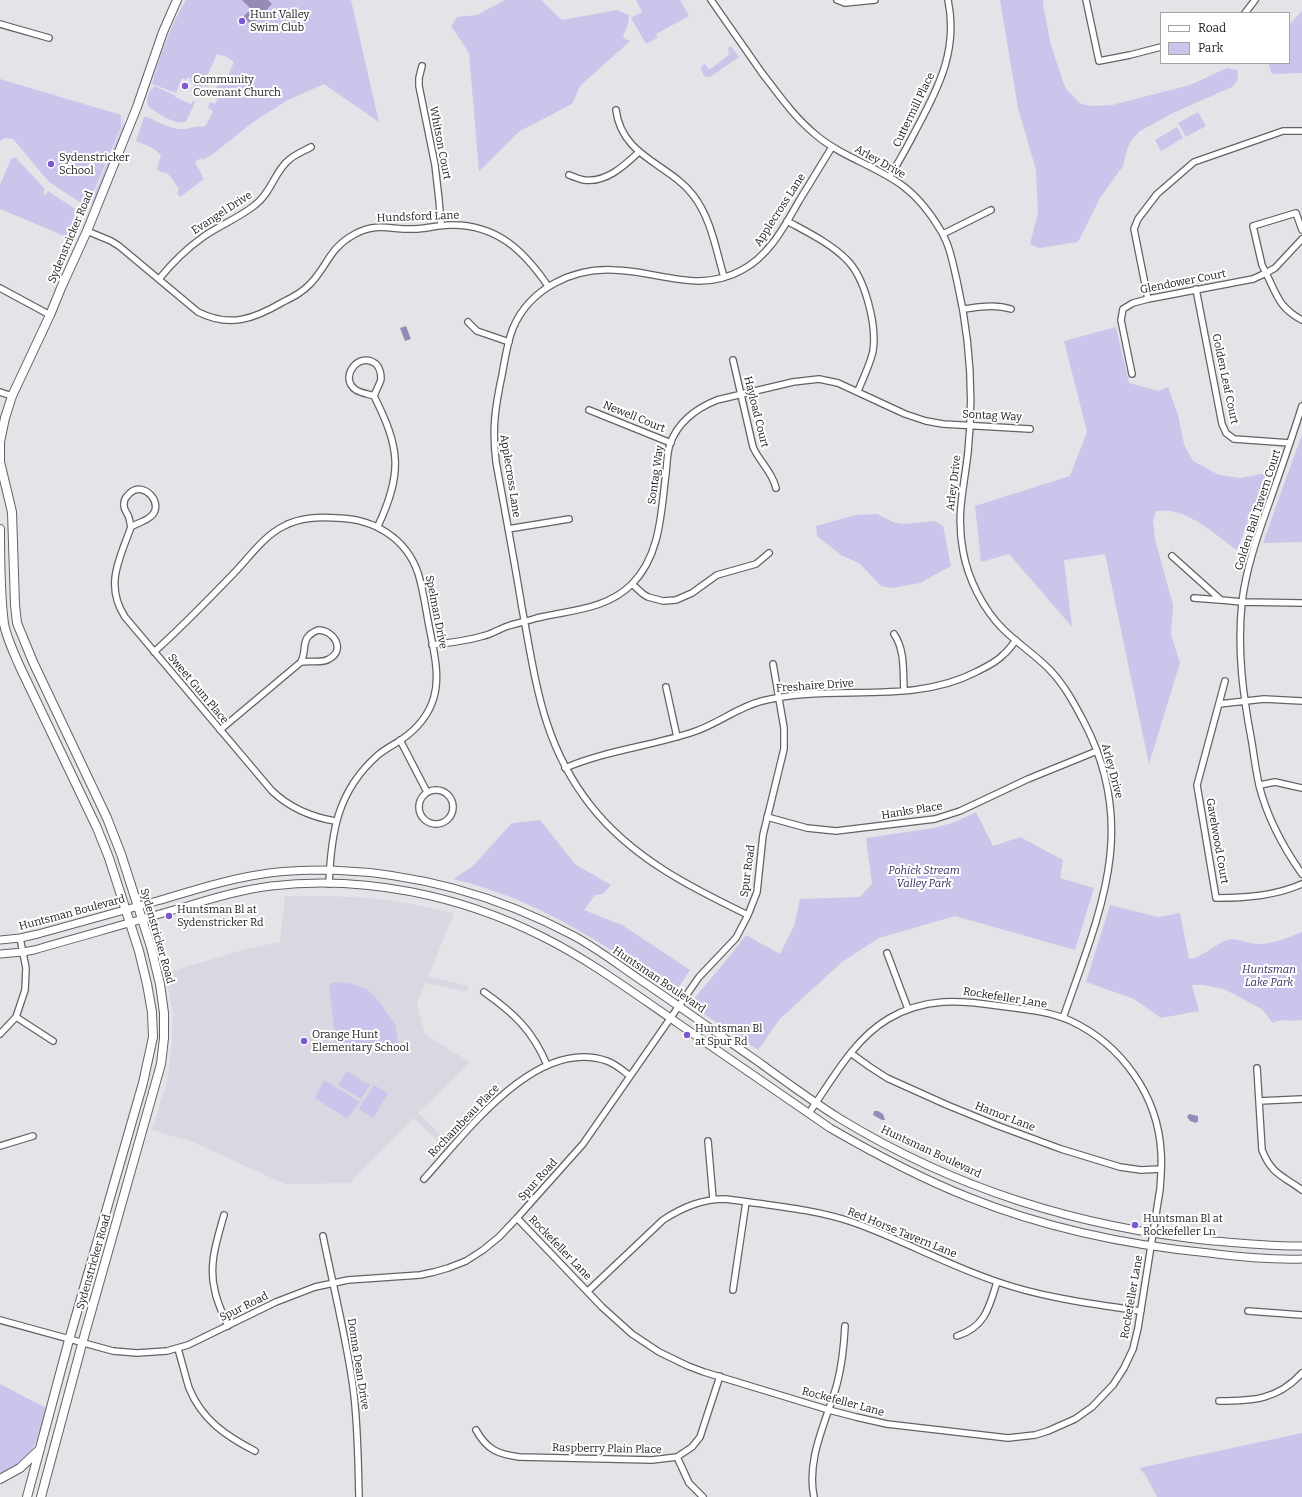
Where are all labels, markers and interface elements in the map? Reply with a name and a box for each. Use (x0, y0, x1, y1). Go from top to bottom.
place label: Hunt Valley Swim Club (250, 8, 309, 34)
legend (1160, 12, 1290, 64)
marker: Hunt Valley Swim Club (237, 16, 247, 26)
text: Road (1198, 21, 1226, 35)
text: Park (1198, 41, 1223, 55)
street label: Cuttermill Place (890, 71, 938, 149)
place label: Community Covenant Church (193, 73, 281, 99)
marker: Community Covenant Church (180, 81, 190, 91)
street label: Whitson Court (426, 105, 454, 181)
street label: Arley Drive (852, 143, 908, 181)
place label: Sydenstricker School (59, 151, 130, 177)
marker: Sydenstricker School (46, 159, 56, 169)
street label: Applecross Lane (752, 171, 808, 249)
street label: Sydenstricker Road (46, 189, 96, 285)
street label: Evangel Drive (189, 189, 255, 237)
street label: Hundsford Lane (376, 209, 460, 225)
street label: Glendower Court (1139, 267, 1227, 297)
street label: Golden Leaf Court (1209, 333, 1241, 425)
street label: Hayload Court (741, 375, 771, 449)
street label: Newell Court (601, 398, 667, 436)
street label: Sontag Way (962, 408, 1022, 424)
street label: Applecross Lane (497, 434, 523, 518)
street label: Sontag Way (645, 444, 667, 506)
street label: Golden Ball Tavern Court (1232, 448, 1284, 572)
street label: Arley Drive (944, 454, 964, 512)
street label: Spelman Drive (422, 574, 450, 650)
street label: Sweet Gum Place (165, 651, 231, 727)
street label: Freshaire Drive (776, 677, 854, 695)
street label: Arley Drive (1098, 742, 1126, 800)
street label: Gavelwood Court (1203, 797, 1231, 885)
street label: Hanks Place (880, 800, 944, 822)
street label: Spur Road (738, 844, 758, 898)
park label: Pohick Stream Valley Park (888, 864, 960, 890)
street label: Sydenstricker Road (137, 887, 177, 985)
street label: Huntsman Boulevard (18, 892, 126, 934)
place label: Huntsman Bl at Sydenstricker Rd (177, 903, 263, 929)
marker: Huntsman Bl at Sydenstricker Rd (164, 911, 174, 921)
street label: Huntsman Boulevard (610, 944, 708, 1016)
park label: Huntsman Lake Park (1242, 963, 1296, 989)
street label: Rockefeller Lane (962, 985, 1048, 1011)
place label: Huntsman Bl at Spur Rd (695, 1022, 762, 1048)
place label: Orange Hunt Elementary School (312, 1028, 409, 1054)
marker: Huntsman Bl at Spur Rd (682, 1030, 692, 1040)
marker: Orange Hunt Elementary School (299, 1036, 309, 1046)
street label: Rochambeau Place (426, 1082, 502, 1160)
street label: Hamor Lane (973, 1099, 1037, 1135)
street label: Huntsman Boulevard (879, 1123, 983, 1181)
street label: Spur Road (516, 1156, 560, 1204)
street label: Red Horse Tavern Lane (845, 1205, 959, 1261)
place label: Huntsman Bl at Rockefeller Ln (1143, 1212, 1223, 1238)
street label: Sydenstricker Road (74, 1213, 114, 1311)
street label: Rockefeller Lane (526, 1213, 594, 1283)
marker: Huntsman Bl at Rockefeller Ln (1130, 1220, 1140, 1230)
street label: Rockefeller Lane (1118, 1254, 1146, 1340)
street label: Spur Road (217, 1290, 271, 1324)
street label: Donna Dean Drive (344, 1317, 372, 1411)
street label: Rockefeller Lane (800, 1385, 886, 1419)
street label: Raspberry Plain Place (552, 1441, 662, 1457)

